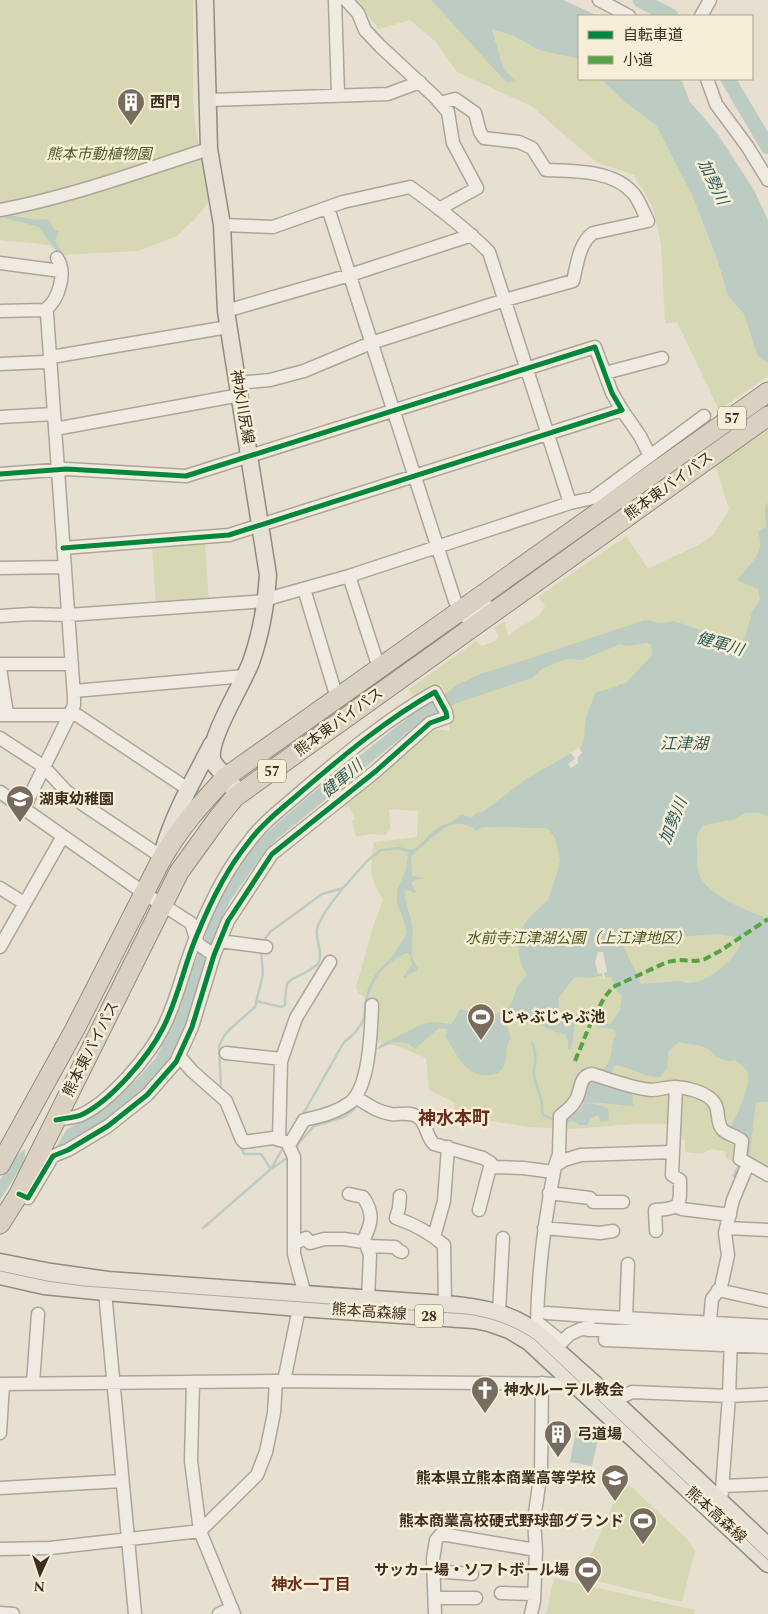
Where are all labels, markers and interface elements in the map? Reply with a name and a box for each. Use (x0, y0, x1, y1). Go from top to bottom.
legend (578, 15, 753, 80)
text: 自転車道 (623, 24, 683, 47)
text: 小道 (623, 49, 653, 72)
building icon: 西門 (116, 87, 146, 126)
place label: 西門 (150, 91, 180, 114)
park label: 熊本市動植物園 (46, 143, 153, 166)
water label: 加勢川 (692, 155, 735, 211)
street label: 神水川尻線 (224, 368, 260, 446)
road number: 57 (718, 406, 746, 429)
street label: 熊本東バイパス (620, 446, 718, 526)
water label: 健軍川 (694, 626, 748, 663)
street label: 熊本東バイパス (290, 682, 388, 762)
water label: 江津湖 (660, 732, 711, 756)
water label: 健軍川 (316, 753, 370, 804)
road number: 57 (258, 759, 286, 782)
school or university icon: 湖東幼稚園 (5, 784, 35, 823)
place label: 湖東幼稚園 (39, 788, 114, 811)
water label: 加勢川 (653, 792, 694, 848)
park label: 水前寺江津湖公園（上江津地区） (465, 927, 691, 950)
street label: 熊本東バイパス (57, 997, 125, 1101)
sports icon: じゃぶじゃぶ池 (466, 1002, 496, 1041)
place label: じゃぶじゃぶ池 (500, 1006, 605, 1029)
district label: 神水本町 (418, 1105, 490, 1132)
street label: 熊本高森線 (331, 1298, 407, 1326)
road number: 28 (415, 1304, 443, 1328)
church icon: 神水ルーテル教会 (470, 1375, 500, 1414)
place label: 神水ルーテル教会 (503, 1379, 624, 1402)
building icon: 弓道場 (543, 1419, 573, 1458)
place label: 弓道場 (577, 1423, 622, 1446)
school or university icon: 熊本県立熊本商業高等学校 (600, 1463, 630, 1502)
place label: 熊本県立熊本商業高等学校 (416, 1467, 596, 1490)
street label: 熊本高森線 (680, 1481, 752, 1549)
sports icon: 熊本商業高校硬式野球部グランド (628, 1506, 658, 1545)
place label: 熊本商業高校硬式野球部グランド (399, 1510, 624, 1533)
north arrow (15, 1549, 65, 1599)
sports icon: サッカー場・ソフトボール場 (573, 1555, 603, 1594)
place label: サッカー場・ソフトボール場 (374, 1559, 569, 1582)
district label: 神水一丁目 (271, 1573, 351, 1597)
text: N (33, 1576, 46, 1597)

